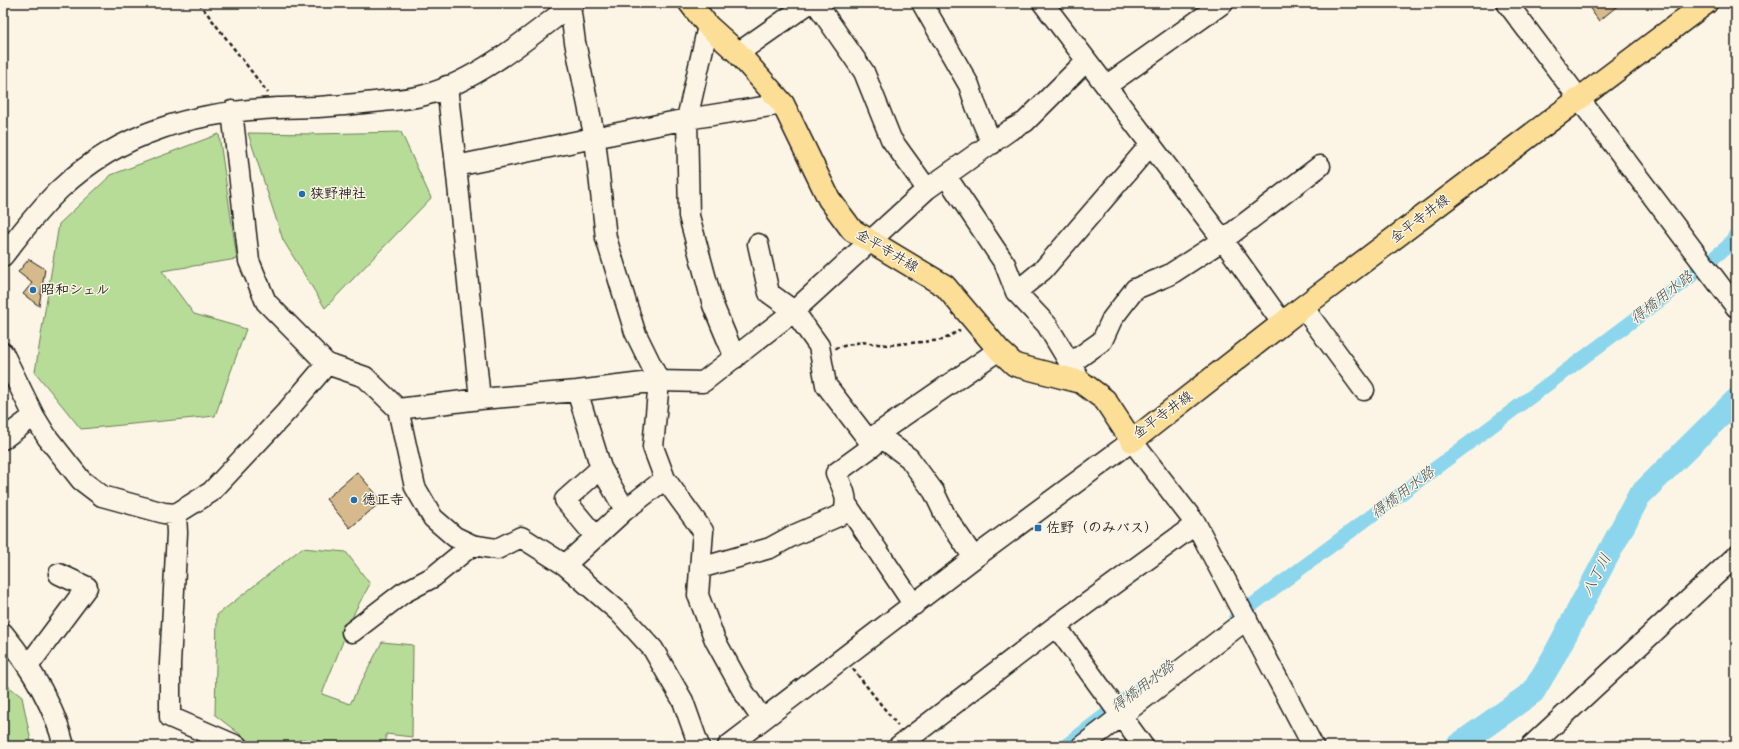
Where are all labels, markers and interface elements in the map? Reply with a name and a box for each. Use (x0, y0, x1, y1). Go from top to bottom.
place label: 狭野神社 (310, 183, 366, 205)
marker: 狭野神社 (297, 189, 307, 199)
street label: 金平寺井線 (1385, 189, 1455, 249)
street label: 金平寺井線 (851, 224, 923, 278)
water label: 得橋用水路 (1625, 265, 1700, 331)
place label: 昭和シェル (41, 279, 110, 301)
marker: 昭和シェル (28, 285, 38, 295)
street label: 金平寺井線 (1128, 386, 1198, 444)
water label: 得橋用水路 (1366, 460, 1441, 525)
place label: 徳正寺 (362, 489, 404, 511)
marker: 徳正寺 (349, 495, 359, 505)
place label: 佐野（のみバス） (1046, 517, 1158, 539)
marker: 佐野（のみバス） (1033, 523, 1043, 533)
water label: 八丁川 (1576, 549, 1618, 601)
water label: 得橋用水路 (1106, 654, 1181, 719)

